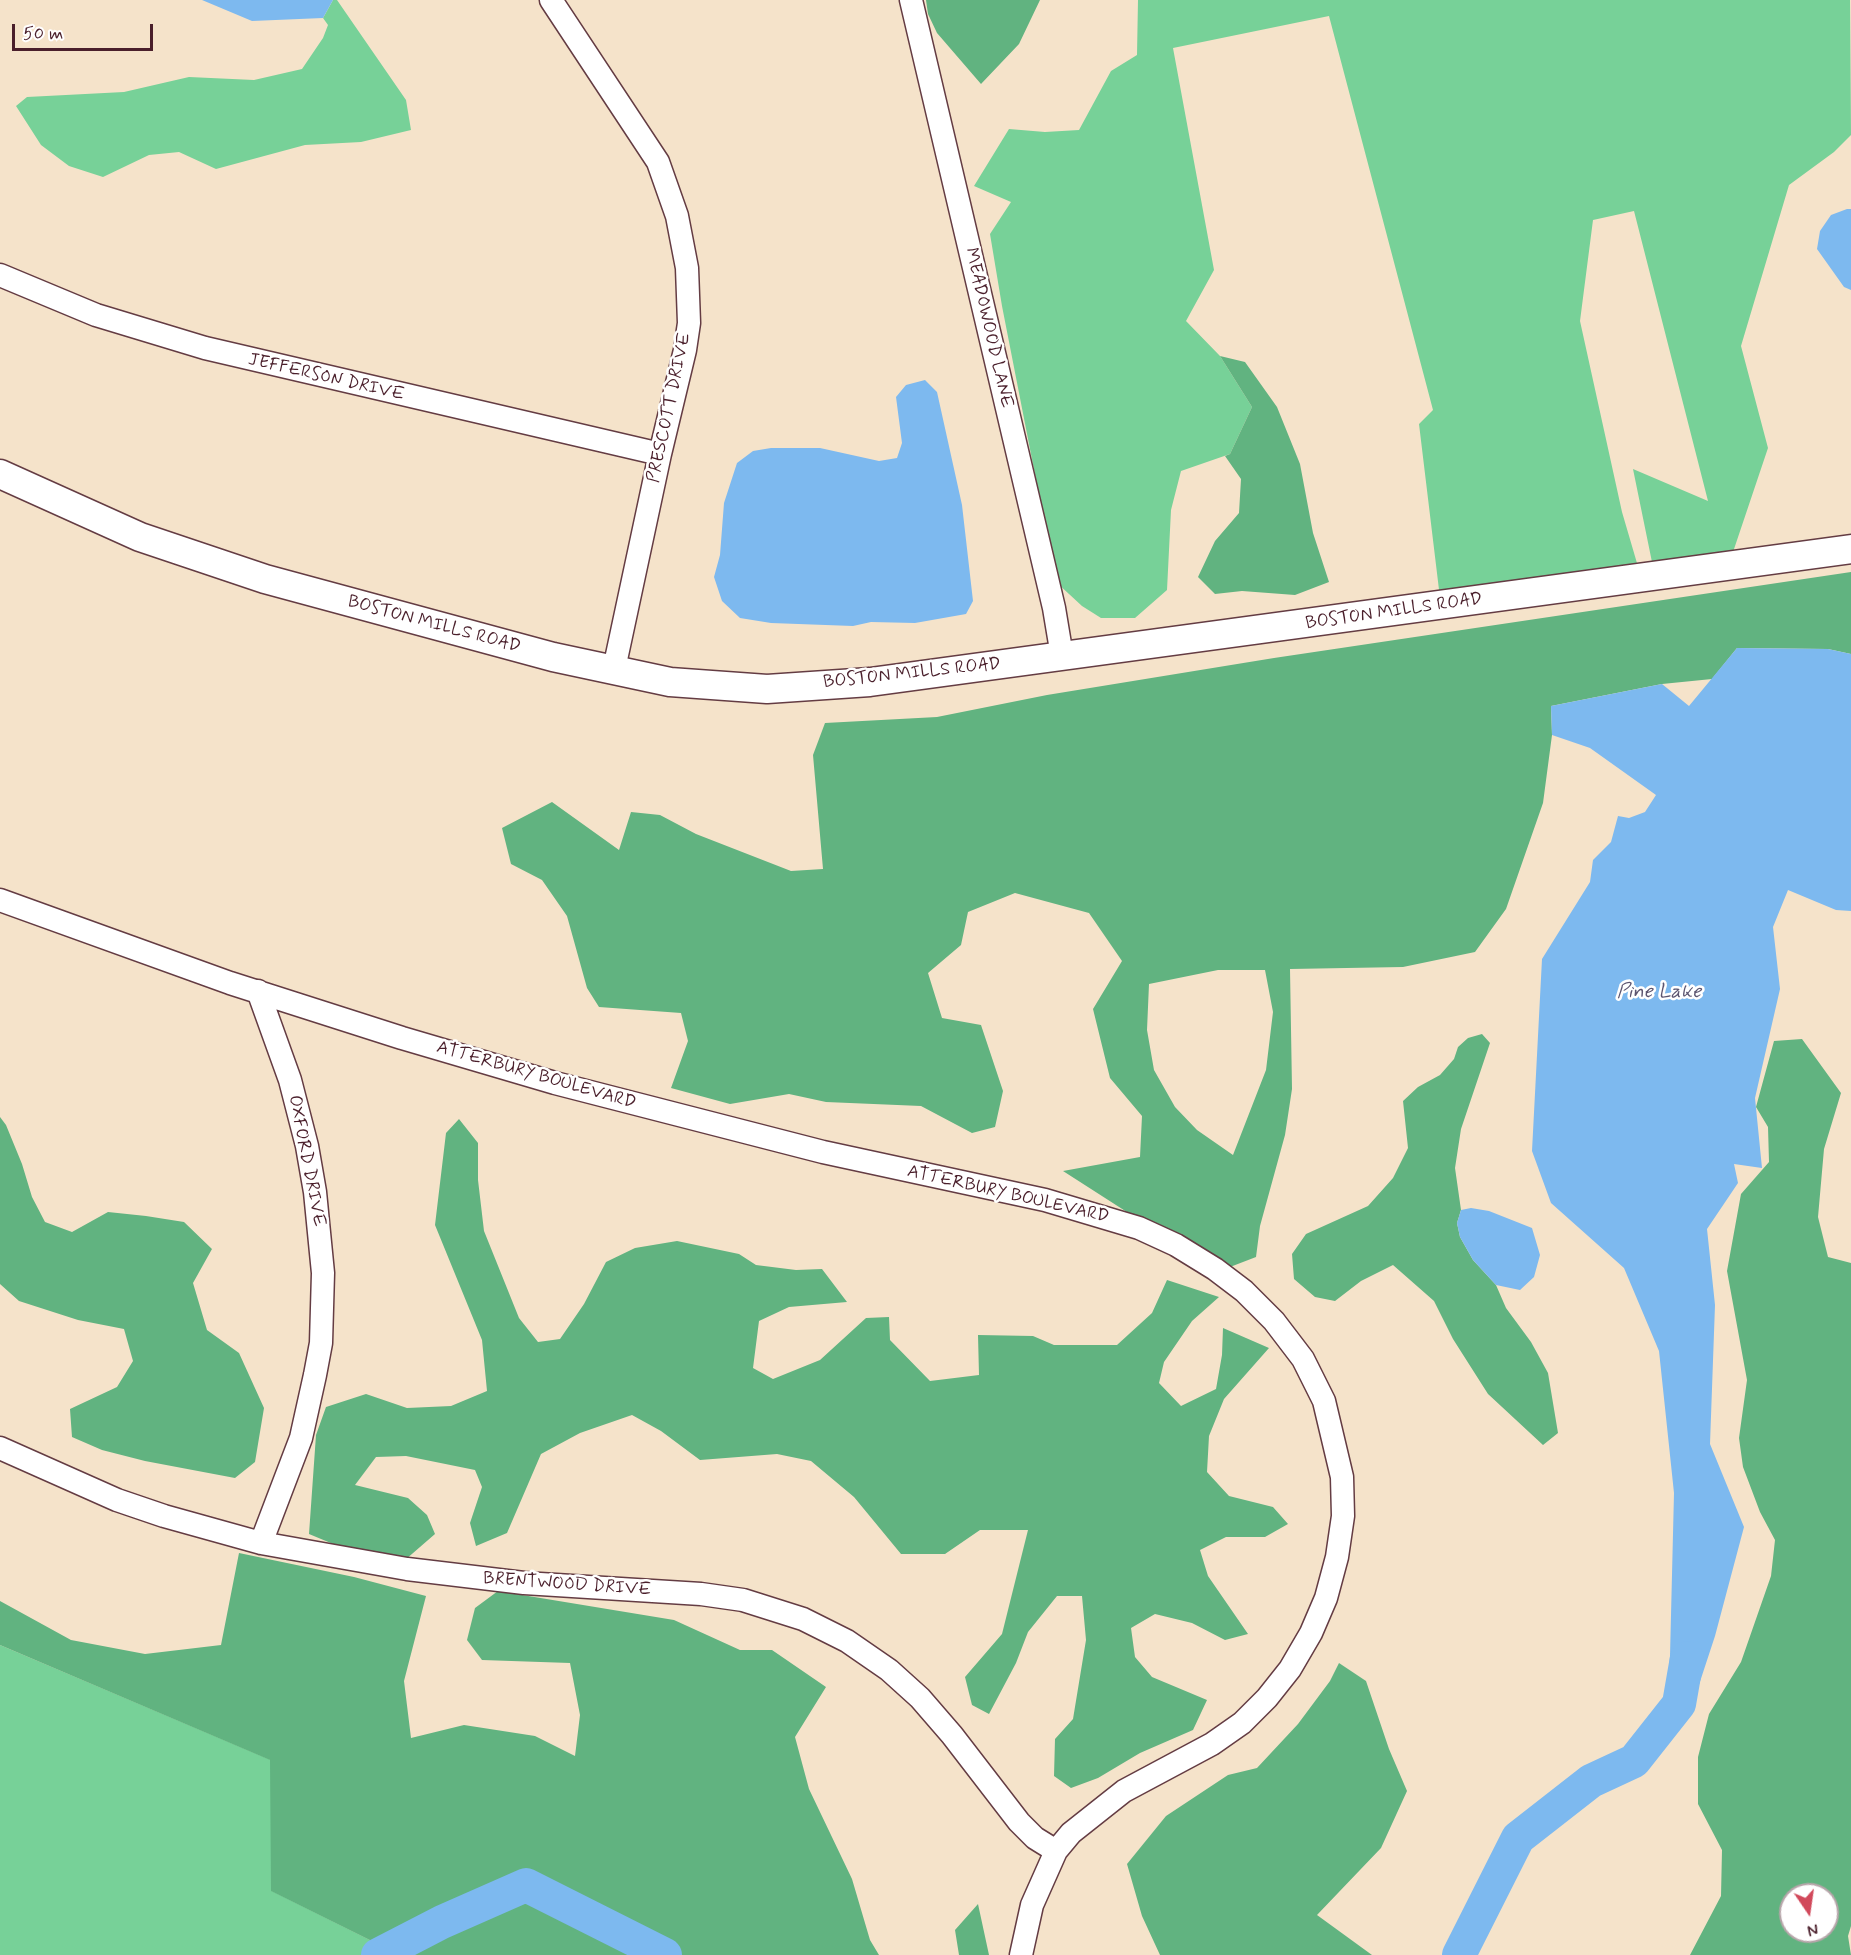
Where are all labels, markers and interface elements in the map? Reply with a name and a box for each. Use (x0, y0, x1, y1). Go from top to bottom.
scale bar (15, 12, 156, 50)
text: 50 m (23, 22, 63, 46)
street label: MEADOWOOD LANE (959, 246, 1017, 410)
street label: PRESCOTT DRIVE (644, 331, 696, 485)
street label: JEFFERSON DRIVE (246, 350, 406, 406)
street label: BOSTON MILLS ROAD (1304, 589, 1484, 635)
street label: BOSTON MILLS ROAD (345, 591, 523, 659)
street label: BOSTON MILLS ROAD (822, 654, 1002, 694)
water label: Pine Lake (1617, 981, 1701, 1005)
street label: ATTERBURY BOULEVARD (434, 1037, 638, 1115)
street label: OXFORD DRIVE (283, 1093, 329, 1229)
street label: ATTERBURY BOULEVARD (905, 1161, 1111, 1229)
street label: BRENTWOOD DRIVE (482, 1568, 652, 1602)
north arrow (1779, 1883, 1839, 1943)
text: N (1805, 1918, 1820, 1941)

